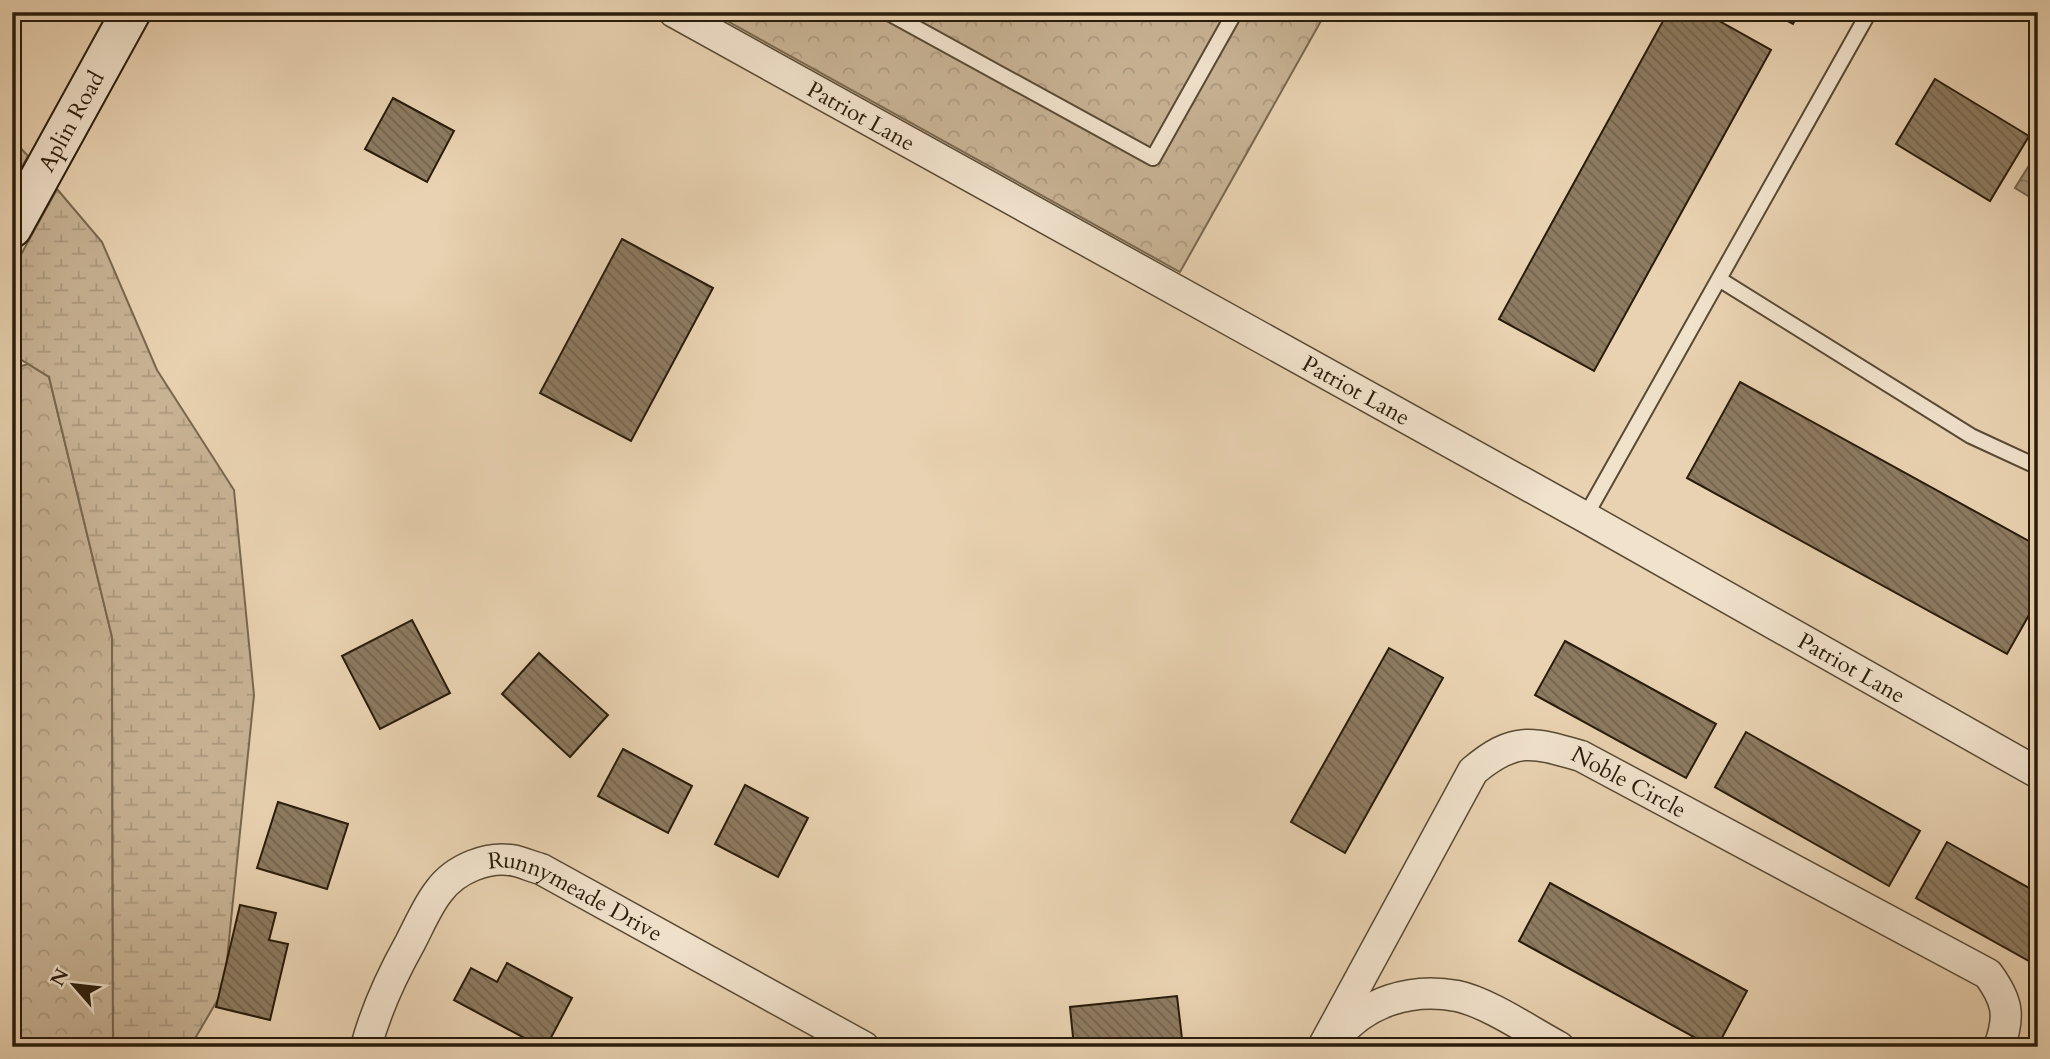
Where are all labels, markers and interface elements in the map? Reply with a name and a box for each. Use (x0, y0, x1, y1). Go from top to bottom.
street label: Aplin Road (31, 64, 112, 177)
street label: Patriot Lane (802, 73, 921, 158)
street label: Patriot Lane (1297, 348, 1416, 433)
street label: Patriot Lane (1792, 625, 1911, 711)
street label: Noble Circle (1566, 738, 1692, 825)
street label: Runnymeade Drive (486, 844, 668, 949)
north arrow (38, 950, 108, 1020)
text: N (45, 964, 75, 991)

